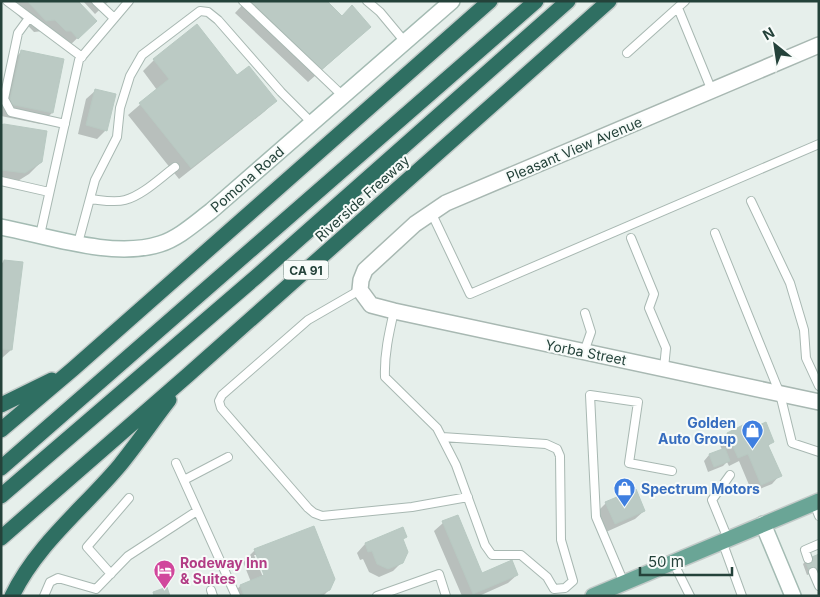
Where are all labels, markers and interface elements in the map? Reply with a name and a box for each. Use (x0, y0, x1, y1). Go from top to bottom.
north arrow (750, 20, 800, 70)
text: N (759, 23, 777, 43)
street label: Pleasant View Avenue (503, 113, 645, 185)
street label: Pomona Road (207, 142, 287, 216)
street label: Riverside Freeway (311, 151, 413, 245)
road number: CA 91 (284, 260, 328, 280)
street label: Yorba Street (544, 336, 628, 368)
place label: Golden Auto Group (658, 414, 736, 447)
shop icon: Golden Auto Group (740, 418, 764, 449)
shop icon: Spectrum Motors (613, 476, 637, 507)
place label: Spectrum Motors (641, 480, 760, 497)
scale bar (640, 544, 732, 576)
text: 50 m (648, 552, 684, 571)
place label: Rodeway Inn & Suites (180, 554, 267, 587)
hotel icon: Rodeway Inn & Suites (152, 558, 176, 589)

